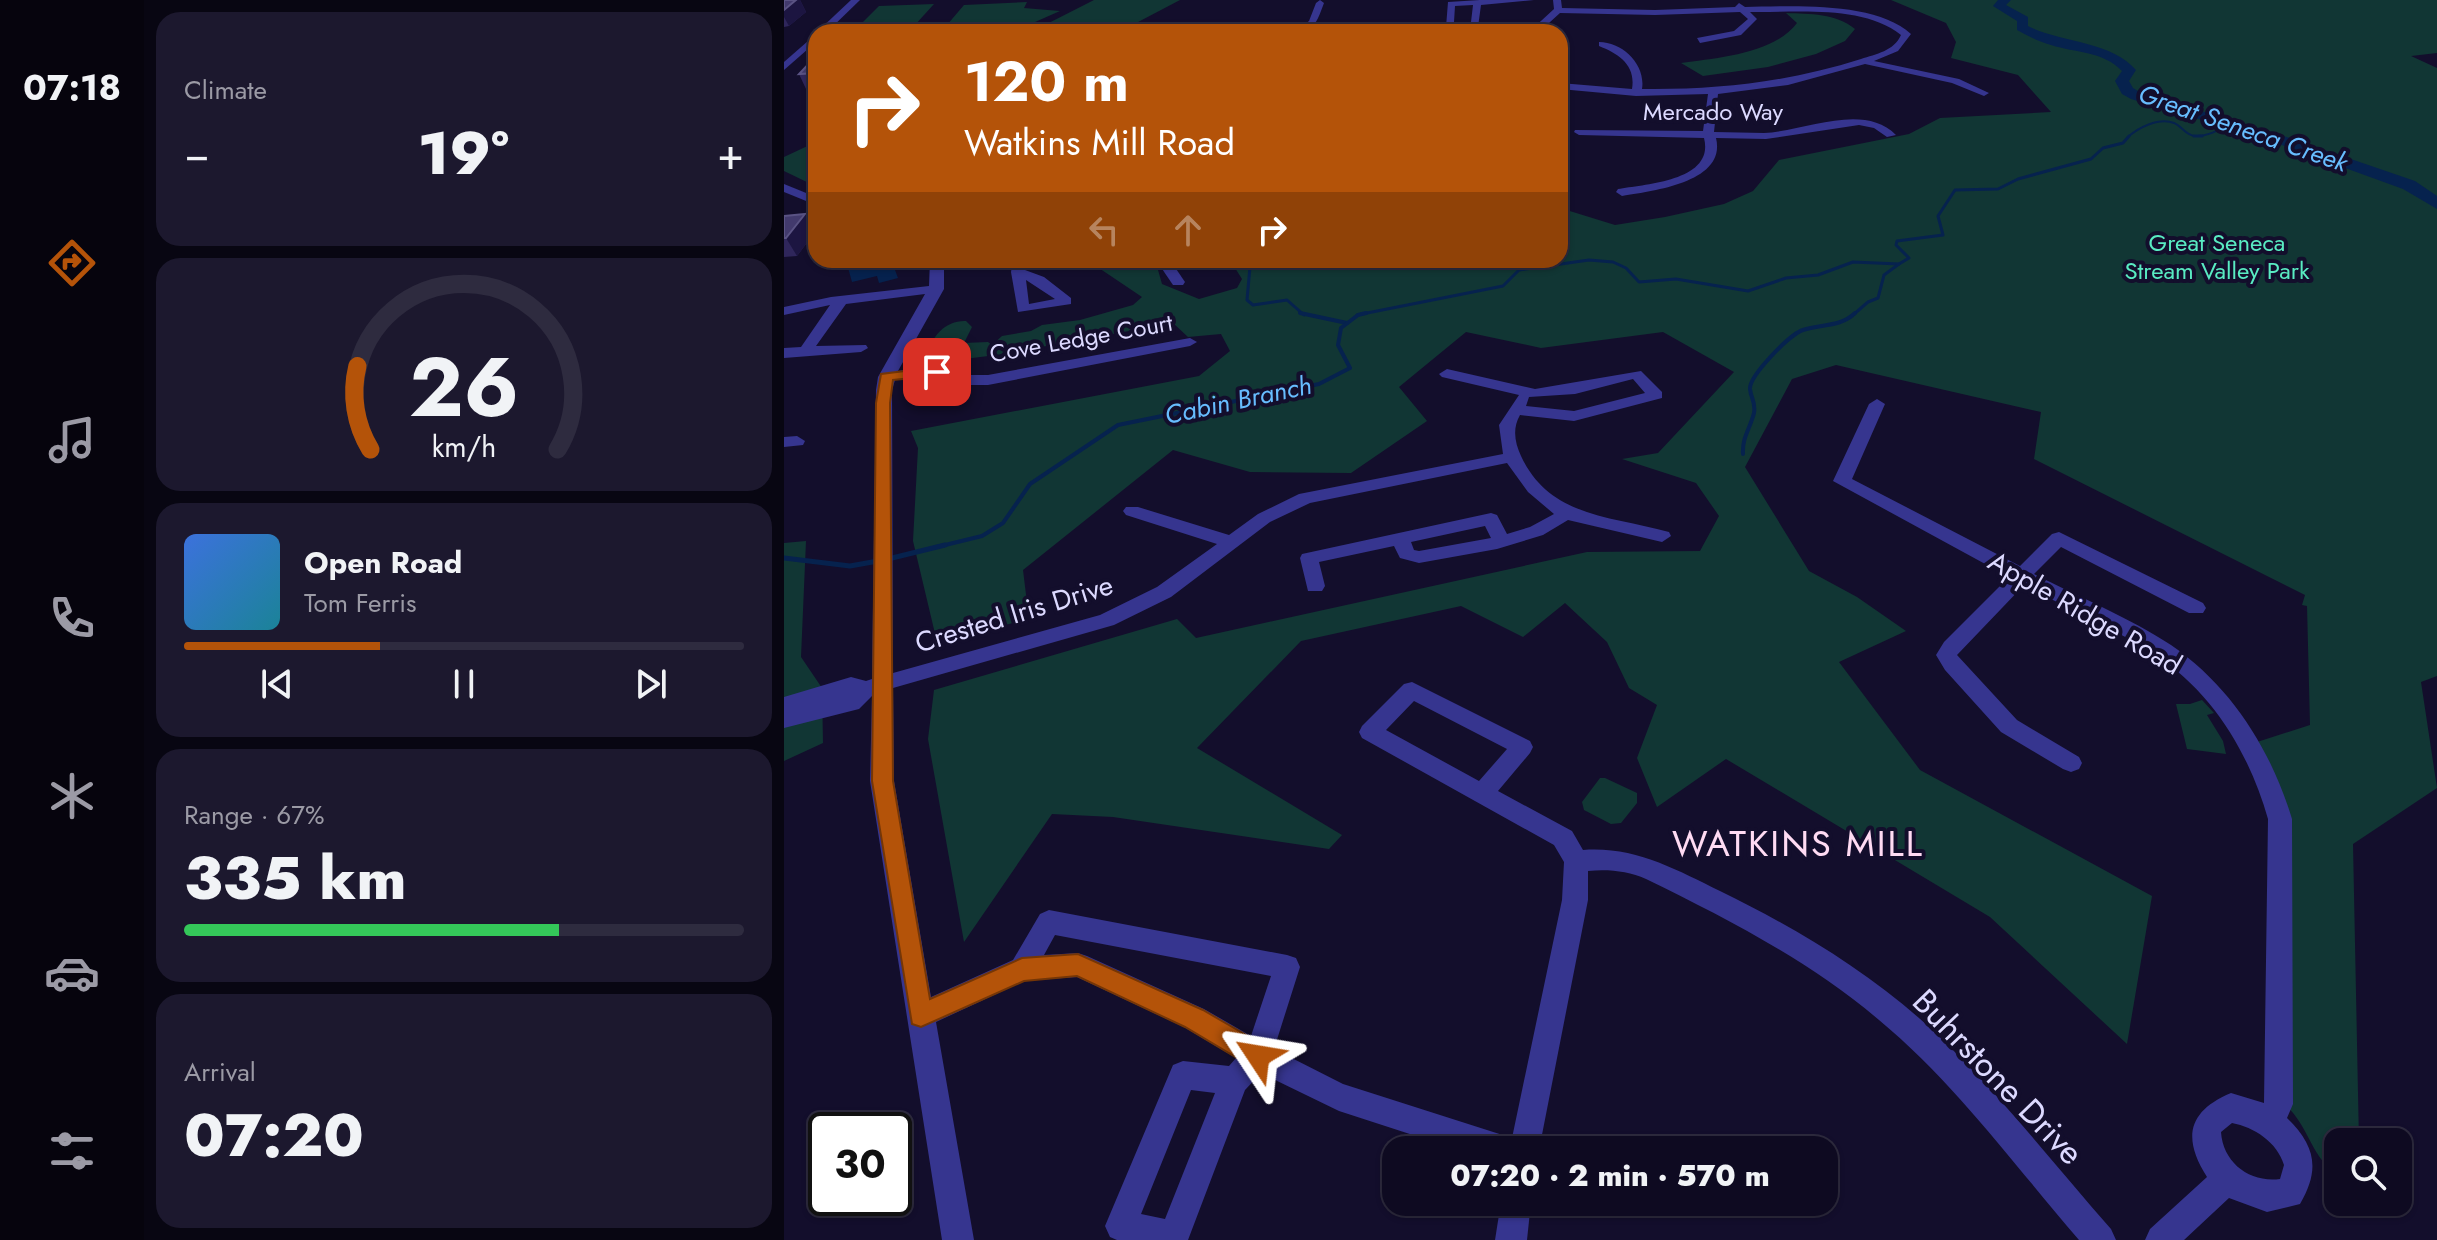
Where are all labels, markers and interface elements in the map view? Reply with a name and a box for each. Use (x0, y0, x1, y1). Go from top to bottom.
text: 120 m (964, 41, 1129, 122)
icon: right (832, 56, 936, 160)
text: 07:18 (23, 61, 121, 113)
text: Climate (184, 71, 267, 109)
water label: Great Seneca Creek (2133, 74, 2355, 182)
street label: Mercado Way (1643, 94, 1783, 129)
text: 19° (418, 110, 509, 197)
text: Watkins Mill Road (964, 116, 1235, 168)
text: − (184, 122, 210, 186)
text: + (717, 122, 744, 186)
icon: left (1082, 208, 1126, 252)
icon: ahead (1166, 208, 1210, 252)
icon: right (1250, 208, 1294, 252)
park label: Great Seneca Stream Valley Park (2124, 225, 2310, 288)
icon: directions (44, 235, 100, 291)
street label: Cove Ledge Court (987, 305, 1175, 371)
text: 26 (409, 327, 519, 447)
pin (903, 338, 971, 406)
icon: arrive (915, 350, 959, 394)
water label: Cabin Branch (1161, 366, 1315, 434)
icon: music (44, 412, 100, 468)
text: km/h (432, 427, 496, 469)
text: Open Road (304, 541, 462, 584)
street label: Apple Ridge Road (1980, 541, 2190, 685)
street label: Crested Iris Drive (910, 564, 1118, 664)
text: Tom Ferris (304, 584, 416, 622)
icon: phone (44, 590, 100, 646)
icon: previous (255, 662, 299, 706)
icon: pause (442, 662, 486, 706)
icon: next (629, 662, 673, 706)
icon: climate (44, 768, 100, 824)
text: Range · 67% (184, 796, 324, 834)
district label: WATKINS MILL (1672, 817, 1924, 869)
text: 335 km (184, 835, 406, 922)
icon: car (44, 945, 100, 1001)
street label: Buhrstone Drive (1901, 978, 2095, 1176)
position arrow (1216, 1014, 1300, 1098)
text: Arrival (184, 1053, 256, 1091)
text: 07:20 (184, 1092, 364, 1179)
speed limit sign: 30 (808, 1112, 912, 1216)
icon: filters (44, 1123, 100, 1179)
map controls (2324, 1128, 2412, 1216)
button: search (2324, 1128, 2412, 1216)
text: 07:20 · 2 min · 570 m (1450, 1154, 1770, 1197)

